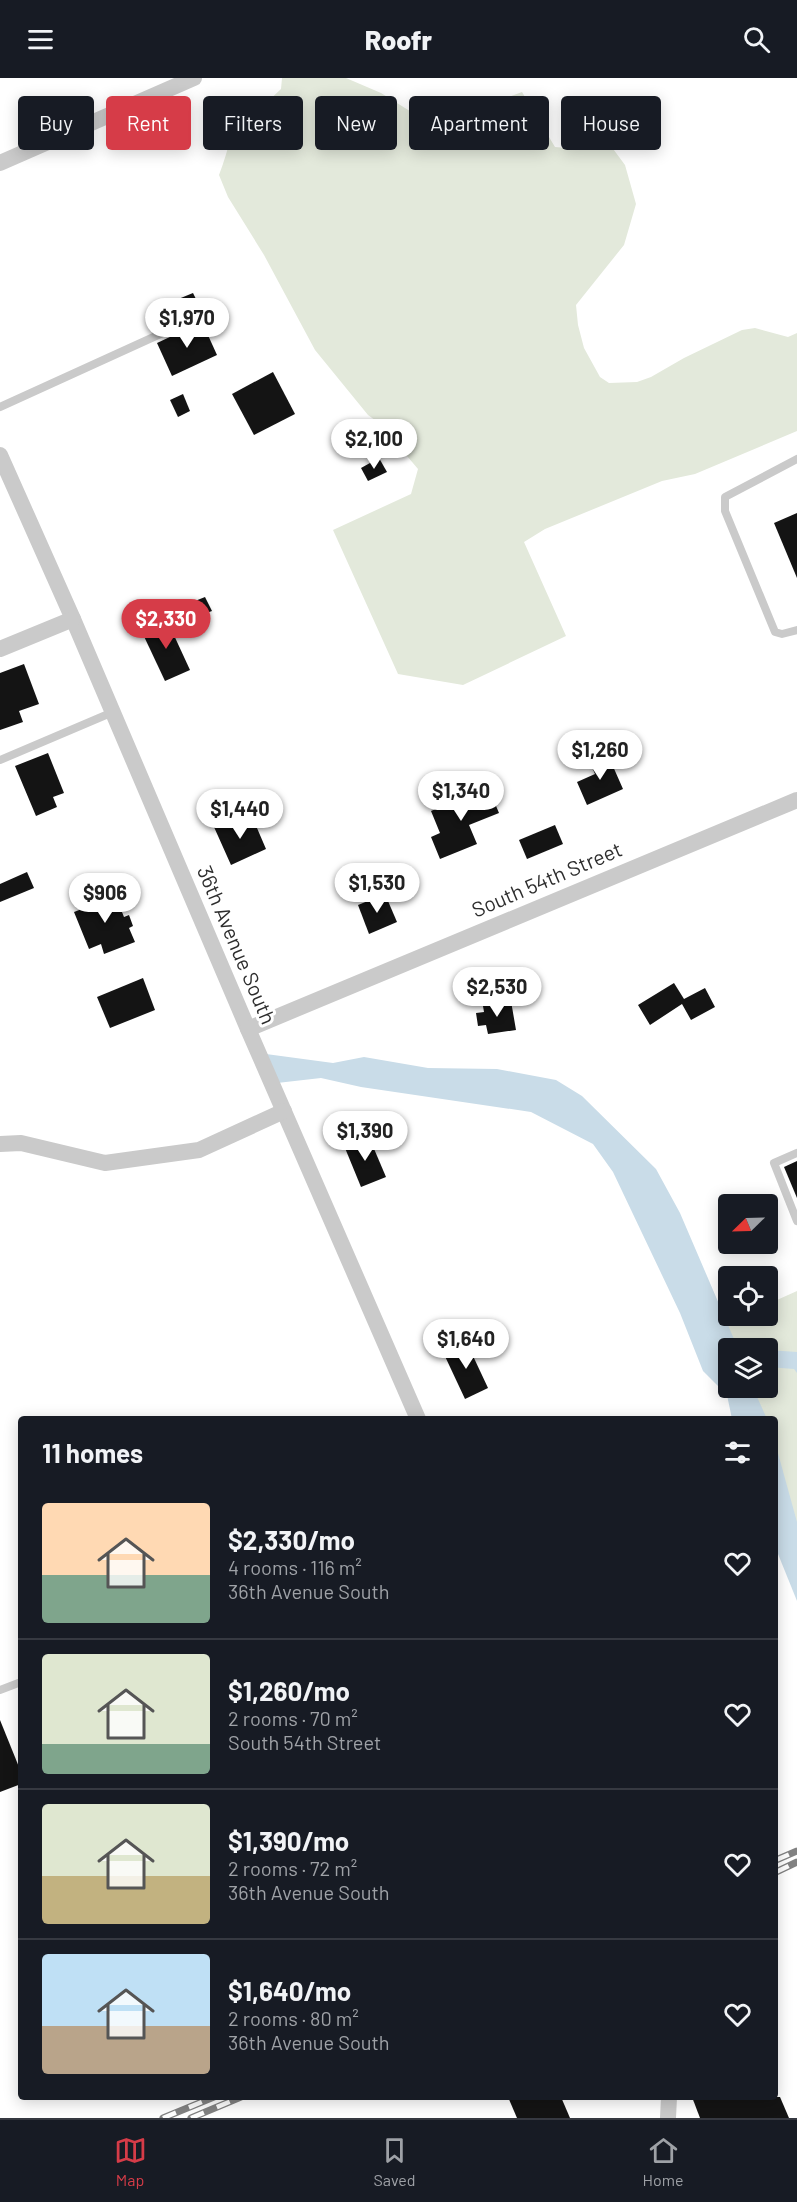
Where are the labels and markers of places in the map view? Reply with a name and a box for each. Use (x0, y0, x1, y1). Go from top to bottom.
pin: $1,970 (138, 298, 236, 349)
pin: $2,100 (325, 419, 423, 470)
pin: $2,330 (117, 599, 215, 650)
pin: $1,260 (551, 730, 649, 781)
pin: $1,340 (412, 771, 510, 822)
pin: $1,440 (191, 789, 289, 840)
pin: $1,530 (328, 863, 426, 914)
pin: $906 (69, 873, 141, 924)
pin: $2,530 (448, 967, 546, 1018)
pin: $1,390 (316, 1111, 414, 1162)
pin: $1,640 (417, 1319, 515, 1370)

